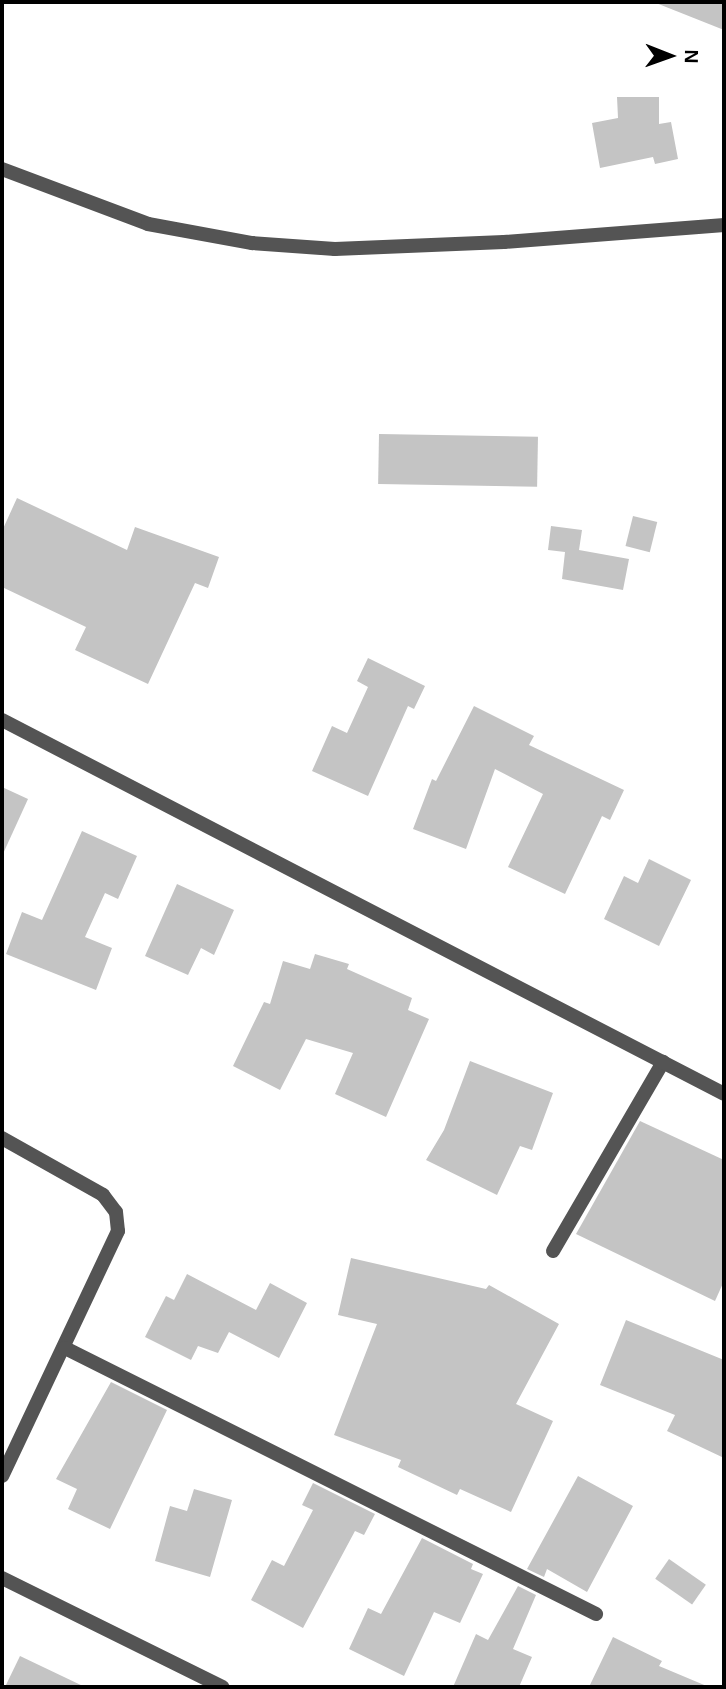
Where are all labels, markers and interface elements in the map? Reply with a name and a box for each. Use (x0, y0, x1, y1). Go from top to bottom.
north arrow (635, 21, 705, 91)
text: N (681, 49, 702, 63)

